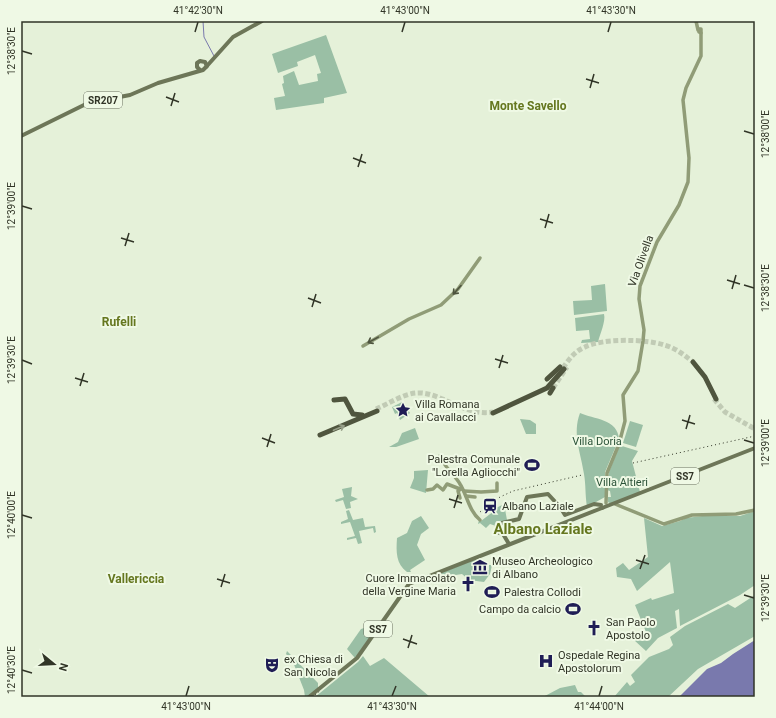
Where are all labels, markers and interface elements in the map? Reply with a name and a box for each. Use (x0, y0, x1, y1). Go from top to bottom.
text: 41°42'30"N (173, 5, 223, 16)
text: 41°43'00"N (380, 5, 430, 16)
text: 41°43'30"N (586, 5, 636, 16)
text: 12°38'30"E (6, 27, 17, 75)
road number: SR207 (84, 92, 122, 108)
district label: Monte Savello (490, 99, 567, 113)
text: 12°38'00"E (760, 110, 771, 158)
text: 12°39'00"E (6, 182, 17, 230)
street label: Via Olivella (626, 234, 656, 288)
text: 12°38'30"E (760, 264, 771, 312)
one-way arrow (453, 284, 462, 295)
district label: Rufelli (102, 315, 136, 329)
text: 12°39'30"E (6, 336, 17, 384)
one-way arrow (368, 337, 380, 345)
place label: Villa Romana ai Cavallacci (415, 398, 479, 424)
place icon: Villa Romana ai Cavallacci (394, 401, 412, 419)
text: 12°39'00"E (760, 419, 771, 467)
one-way arrow (332, 424, 344, 431)
park label: Villa Doria (572, 435, 622, 448)
place label: Palestra Comunale "Lorella Agliocchi" (427, 453, 520, 479)
sports icon: Palestra Comunale "Lorella Agliocchi" (523, 456, 541, 474)
road number: SS7 (671, 468, 699, 484)
park label: Villa Altieri (596, 476, 648, 489)
text: 12°40'00"E (6, 491, 17, 539)
station icon: Albano Laziale (481, 497, 499, 515)
place label: Albano Laziale (502, 500, 574, 513)
district label: Albano Laziale (494, 520, 592, 538)
place label: Museo Archeologico di Albano (492, 555, 593, 581)
museum icon: Museo Archeologico di Albano (471, 558, 489, 576)
district label: Vallericcia (108, 572, 165, 586)
place label: Cuore Immacolato della Vergine Maria (362, 572, 456, 598)
text: 12°39'30"E (760, 574, 771, 622)
church icon: Cuore Immacolato della Vergine Maria (459, 575, 477, 593)
sports icon: Palestra Collodi (483, 583, 501, 601)
place label: Palestra Collodi (504, 586, 581, 599)
sports icon: Campo da calcio (564, 600, 582, 618)
place label: Campo da calcio (479, 603, 561, 616)
place label: San Paolo Apostolo (606, 616, 655, 642)
church icon: San Paolo Apostolo (585, 619, 603, 637)
road number: SS7 (364, 621, 392, 637)
north arrow (34, 644, 74, 684)
text: 12°40'30"E (6, 646, 17, 694)
place label: Ospedale Regina Apostolorum (558, 649, 640, 675)
hospital icon: Ospedale Regina Apostolorum (537, 652, 555, 670)
place label: ex Chiesa di San Nicola (284, 653, 343, 679)
theatre icon: ex Chiesa di San Nicola (263, 656, 281, 674)
text: N (56, 661, 70, 673)
text: 41°43'00"N (161, 701, 211, 712)
text: 41°43'30"N (367, 701, 417, 712)
text: 41°44'00"N (574, 701, 624, 712)

